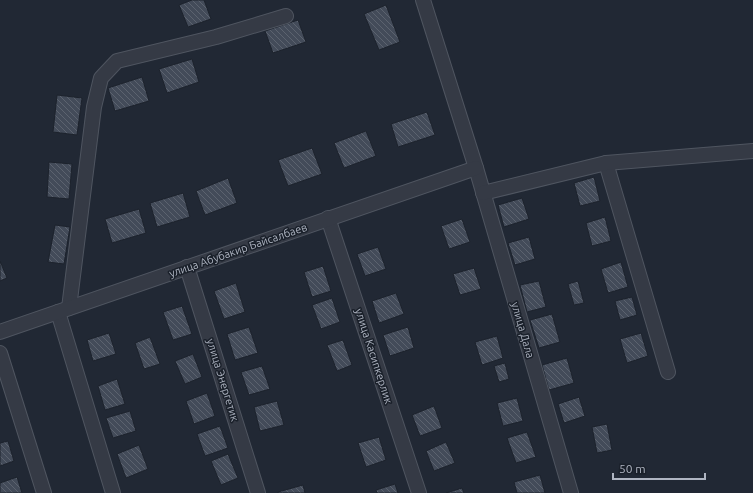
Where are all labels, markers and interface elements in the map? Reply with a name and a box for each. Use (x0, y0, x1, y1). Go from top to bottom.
street label: улица Абубакир Байсалбаев (167, 221, 309, 279)
street label: улица Дала (509, 300, 537, 360)
street label: улица Касипкерлик (353, 307, 395, 405)
street label: улица Энергетик (205, 337, 241, 423)
scale bar (613, 455, 705, 481)
text: 50 m (619, 462, 646, 475)

